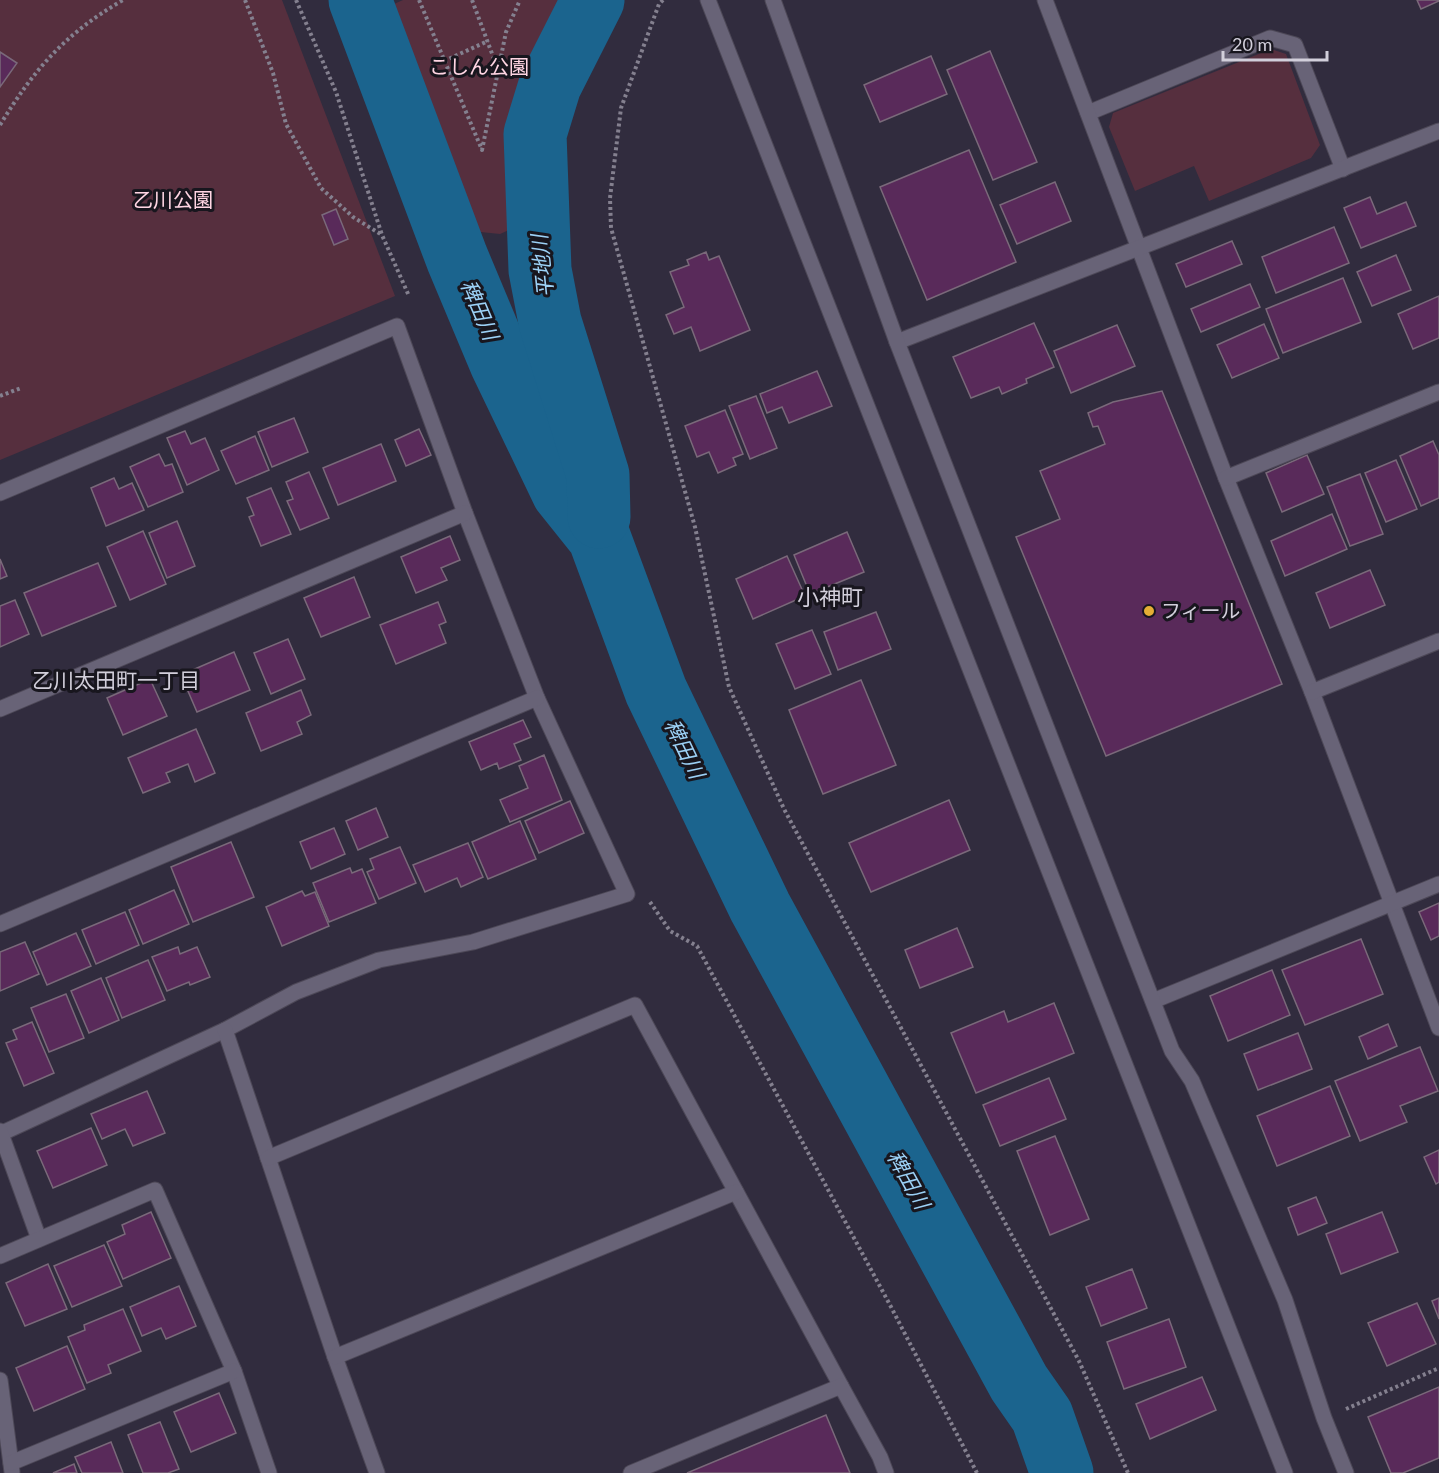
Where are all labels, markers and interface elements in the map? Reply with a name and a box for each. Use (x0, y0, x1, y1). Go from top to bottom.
scale bar (1223, 24, 1326, 62)
text: 20 m (1232, 33, 1272, 55)
park label: こしん公園 (429, 54, 529, 78)
park label: 乙川公園 (133, 187, 213, 211)
water label: 平地川 (526, 232, 557, 299)
water label: 稗田川 (457, 276, 505, 345)
district label: 小神町 (797, 583, 863, 610)
place label: フィール (1161, 598, 1241, 622)
marker: フィール (1142, 604, 1156, 618)
district label: 乙川太田町一丁目 (32, 667, 200, 692)
water label: 稗田川 (660, 715, 711, 784)
water label: 稗田川 (883, 1146, 936, 1215)

